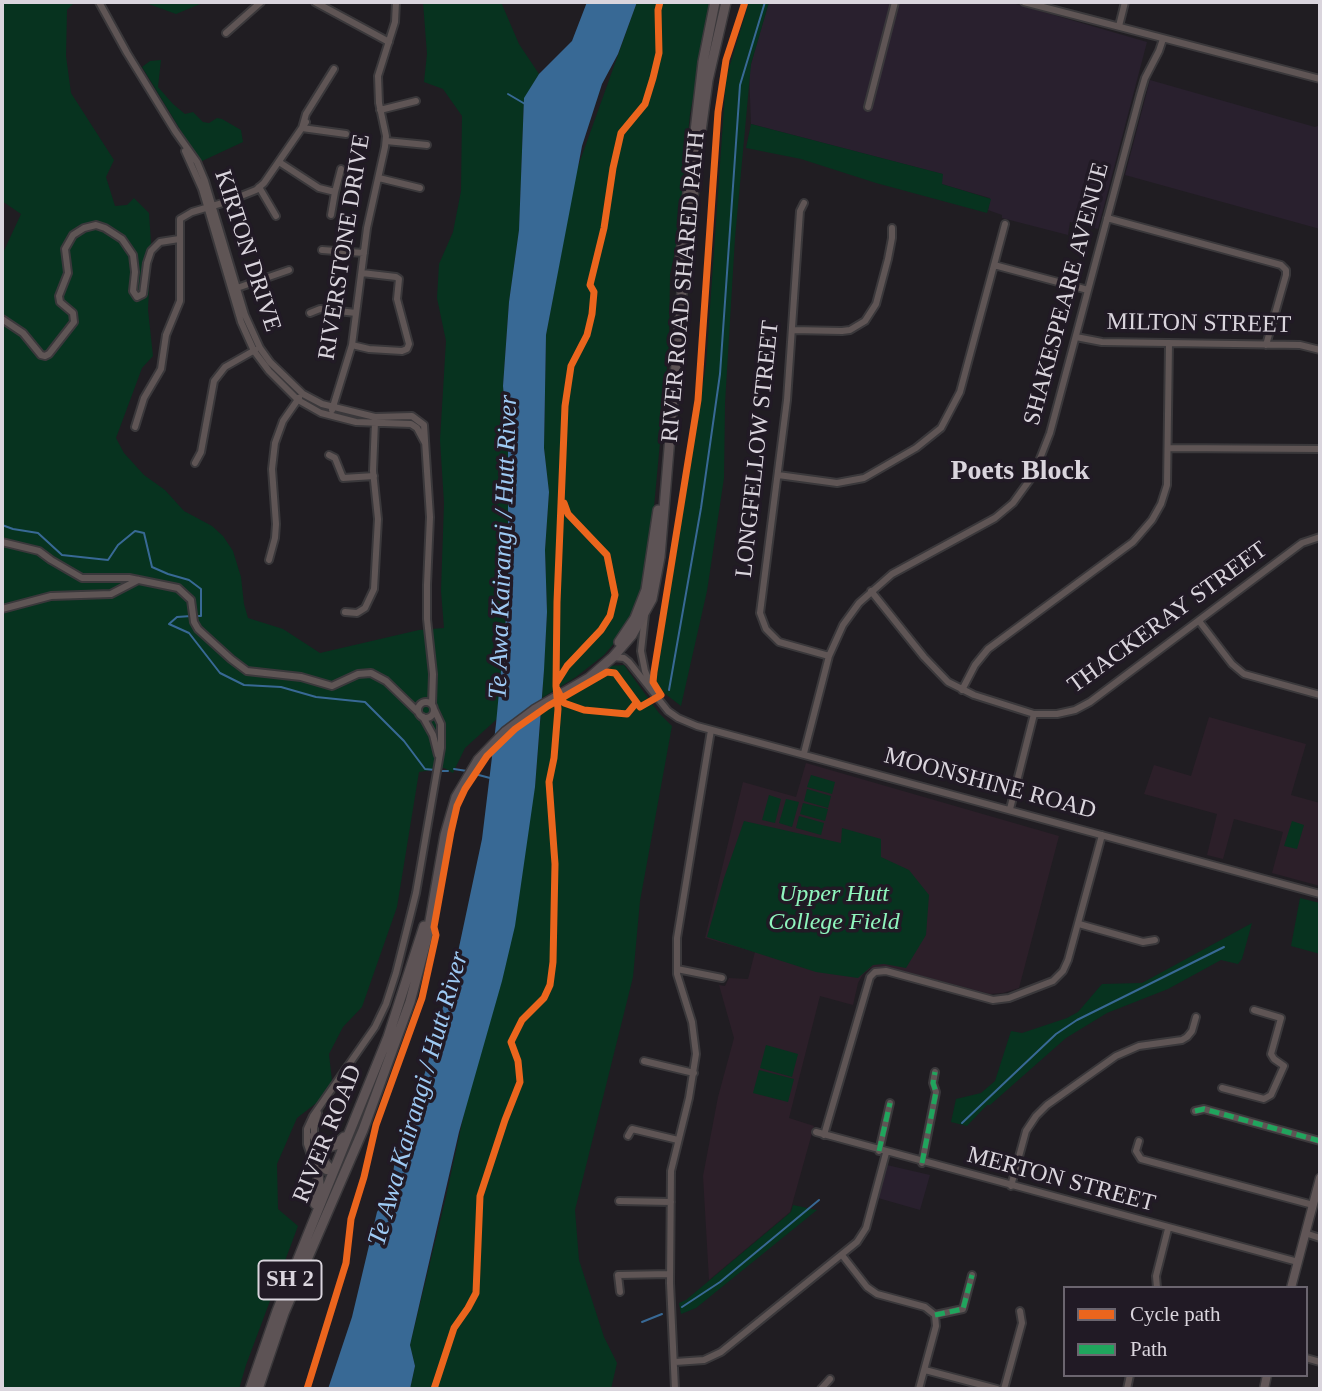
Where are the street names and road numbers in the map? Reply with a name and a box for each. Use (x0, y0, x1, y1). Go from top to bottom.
street label: RIVER ROAD SHARED PATH (656, 130, 712, 444)
street label: RIVERSTONE DRIVE (313, 132, 377, 362)
street label: SHAKESPEARE AVENUE (1018, 159, 1116, 429)
street label: KIRTON DRIVE (207, 167, 287, 335)
street label: MILTON STREET (1106, 308, 1292, 340)
street label: LONGFELLOW STREET (730, 319, 786, 579)
street label: THACKERAY STREET (1063, 536, 1273, 700)
street label: MOONSHINE ROAD (881, 742, 1099, 826)
street label: RIVER ROAD (287, 1061, 369, 1207)
street label: MERTON STREET (964, 1141, 1158, 1219)
road number: SH 2 (258, 1260, 322, 1300)

